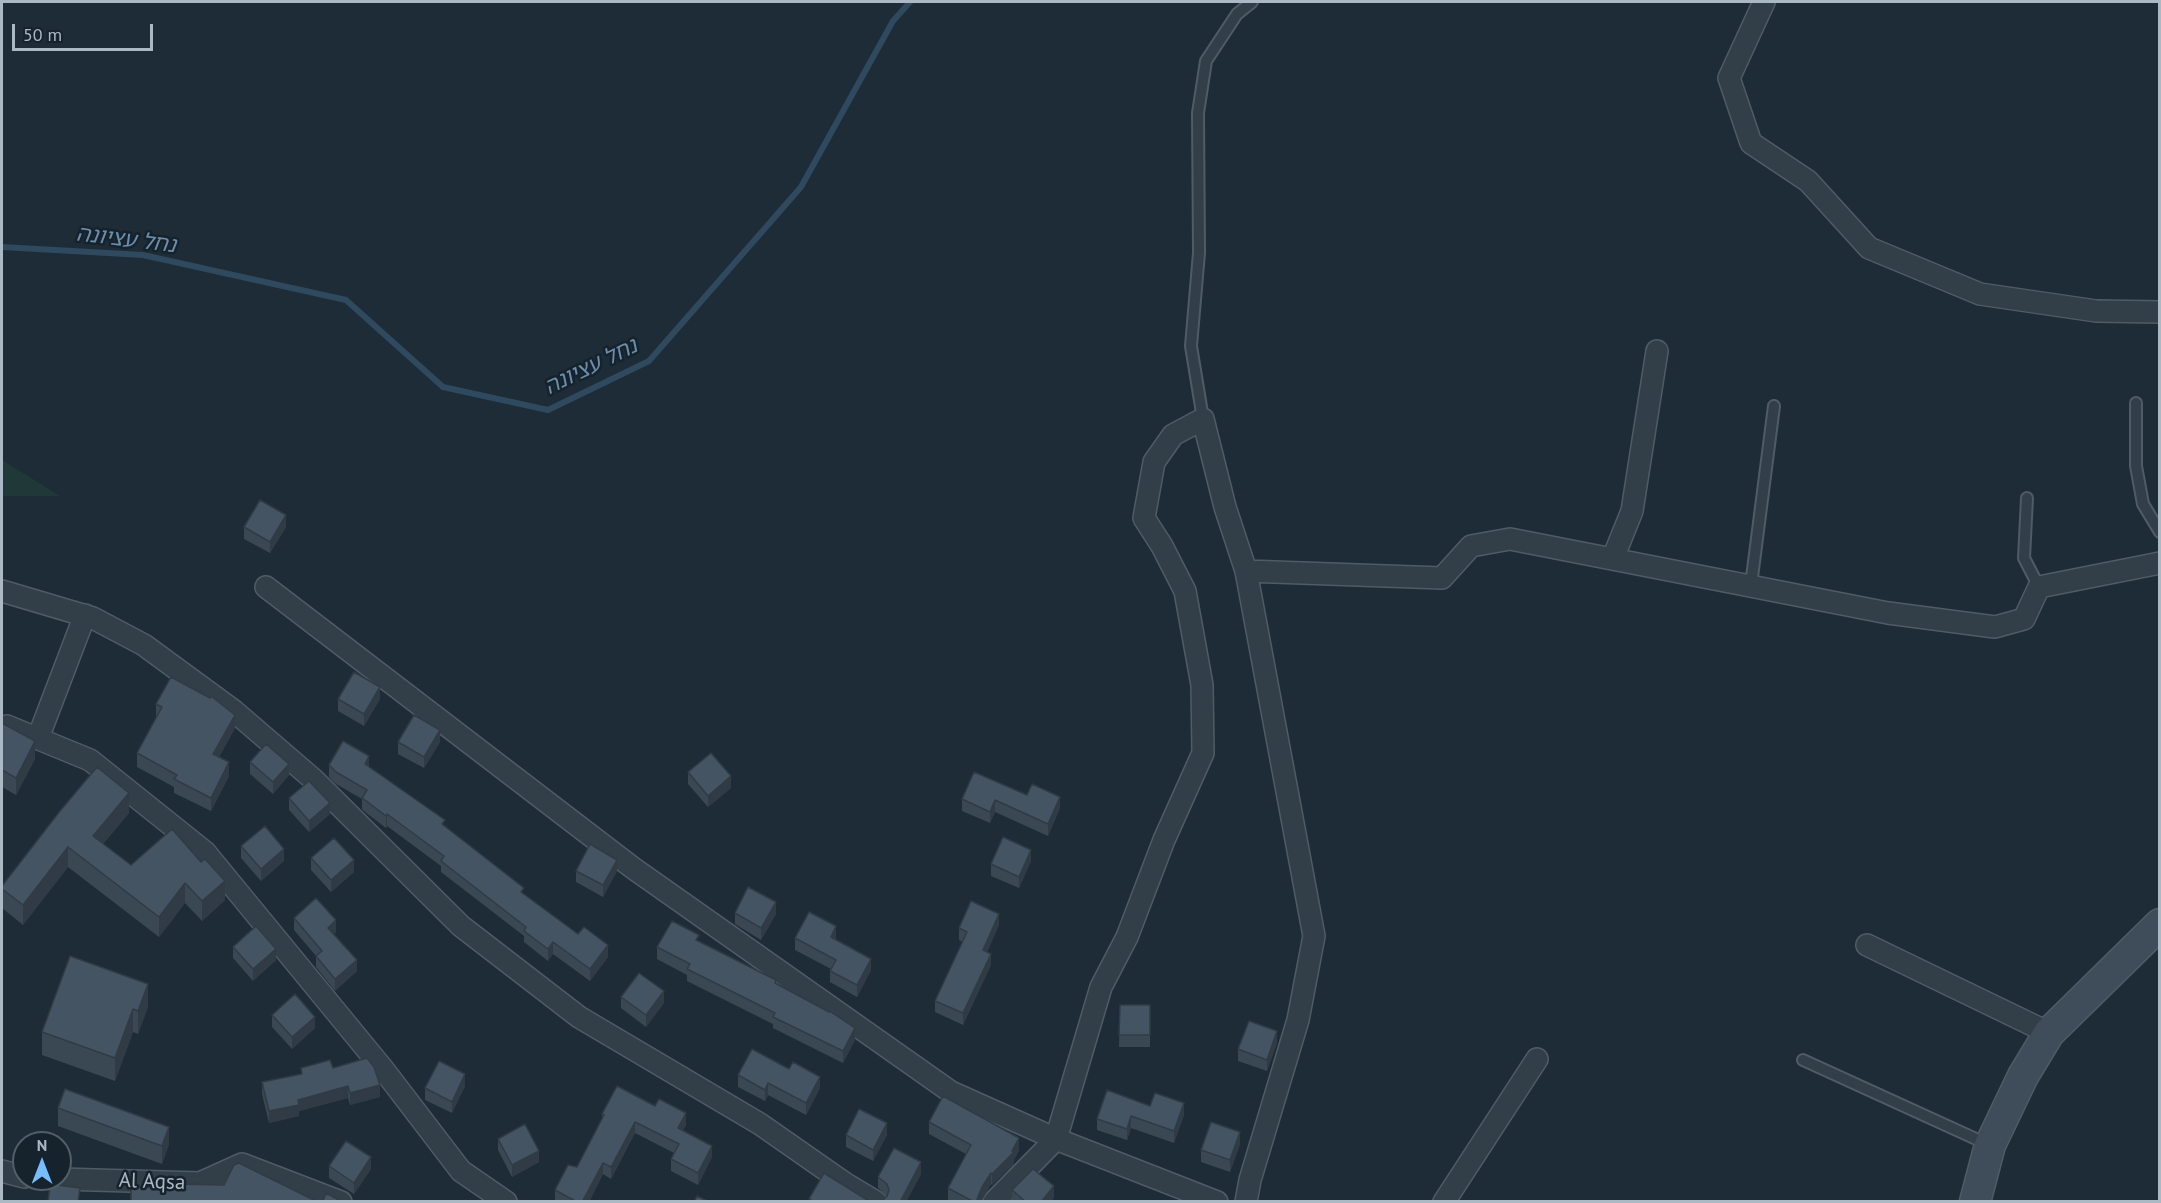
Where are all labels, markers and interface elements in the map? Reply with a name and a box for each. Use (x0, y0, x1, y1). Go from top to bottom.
scale bar (15, 12, 156, 50)
text: 50 m (23, 23, 62, 46)
water label: נחל עציונה (75, 221, 177, 259)
water label: נחל עציונה (540, 333, 642, 401)
north arrow (12, 1131, 72, 1191)
text: N (37, 1135, 47, 1155)
street label: Al Aqsa (118, 1168, 186, 1196)

